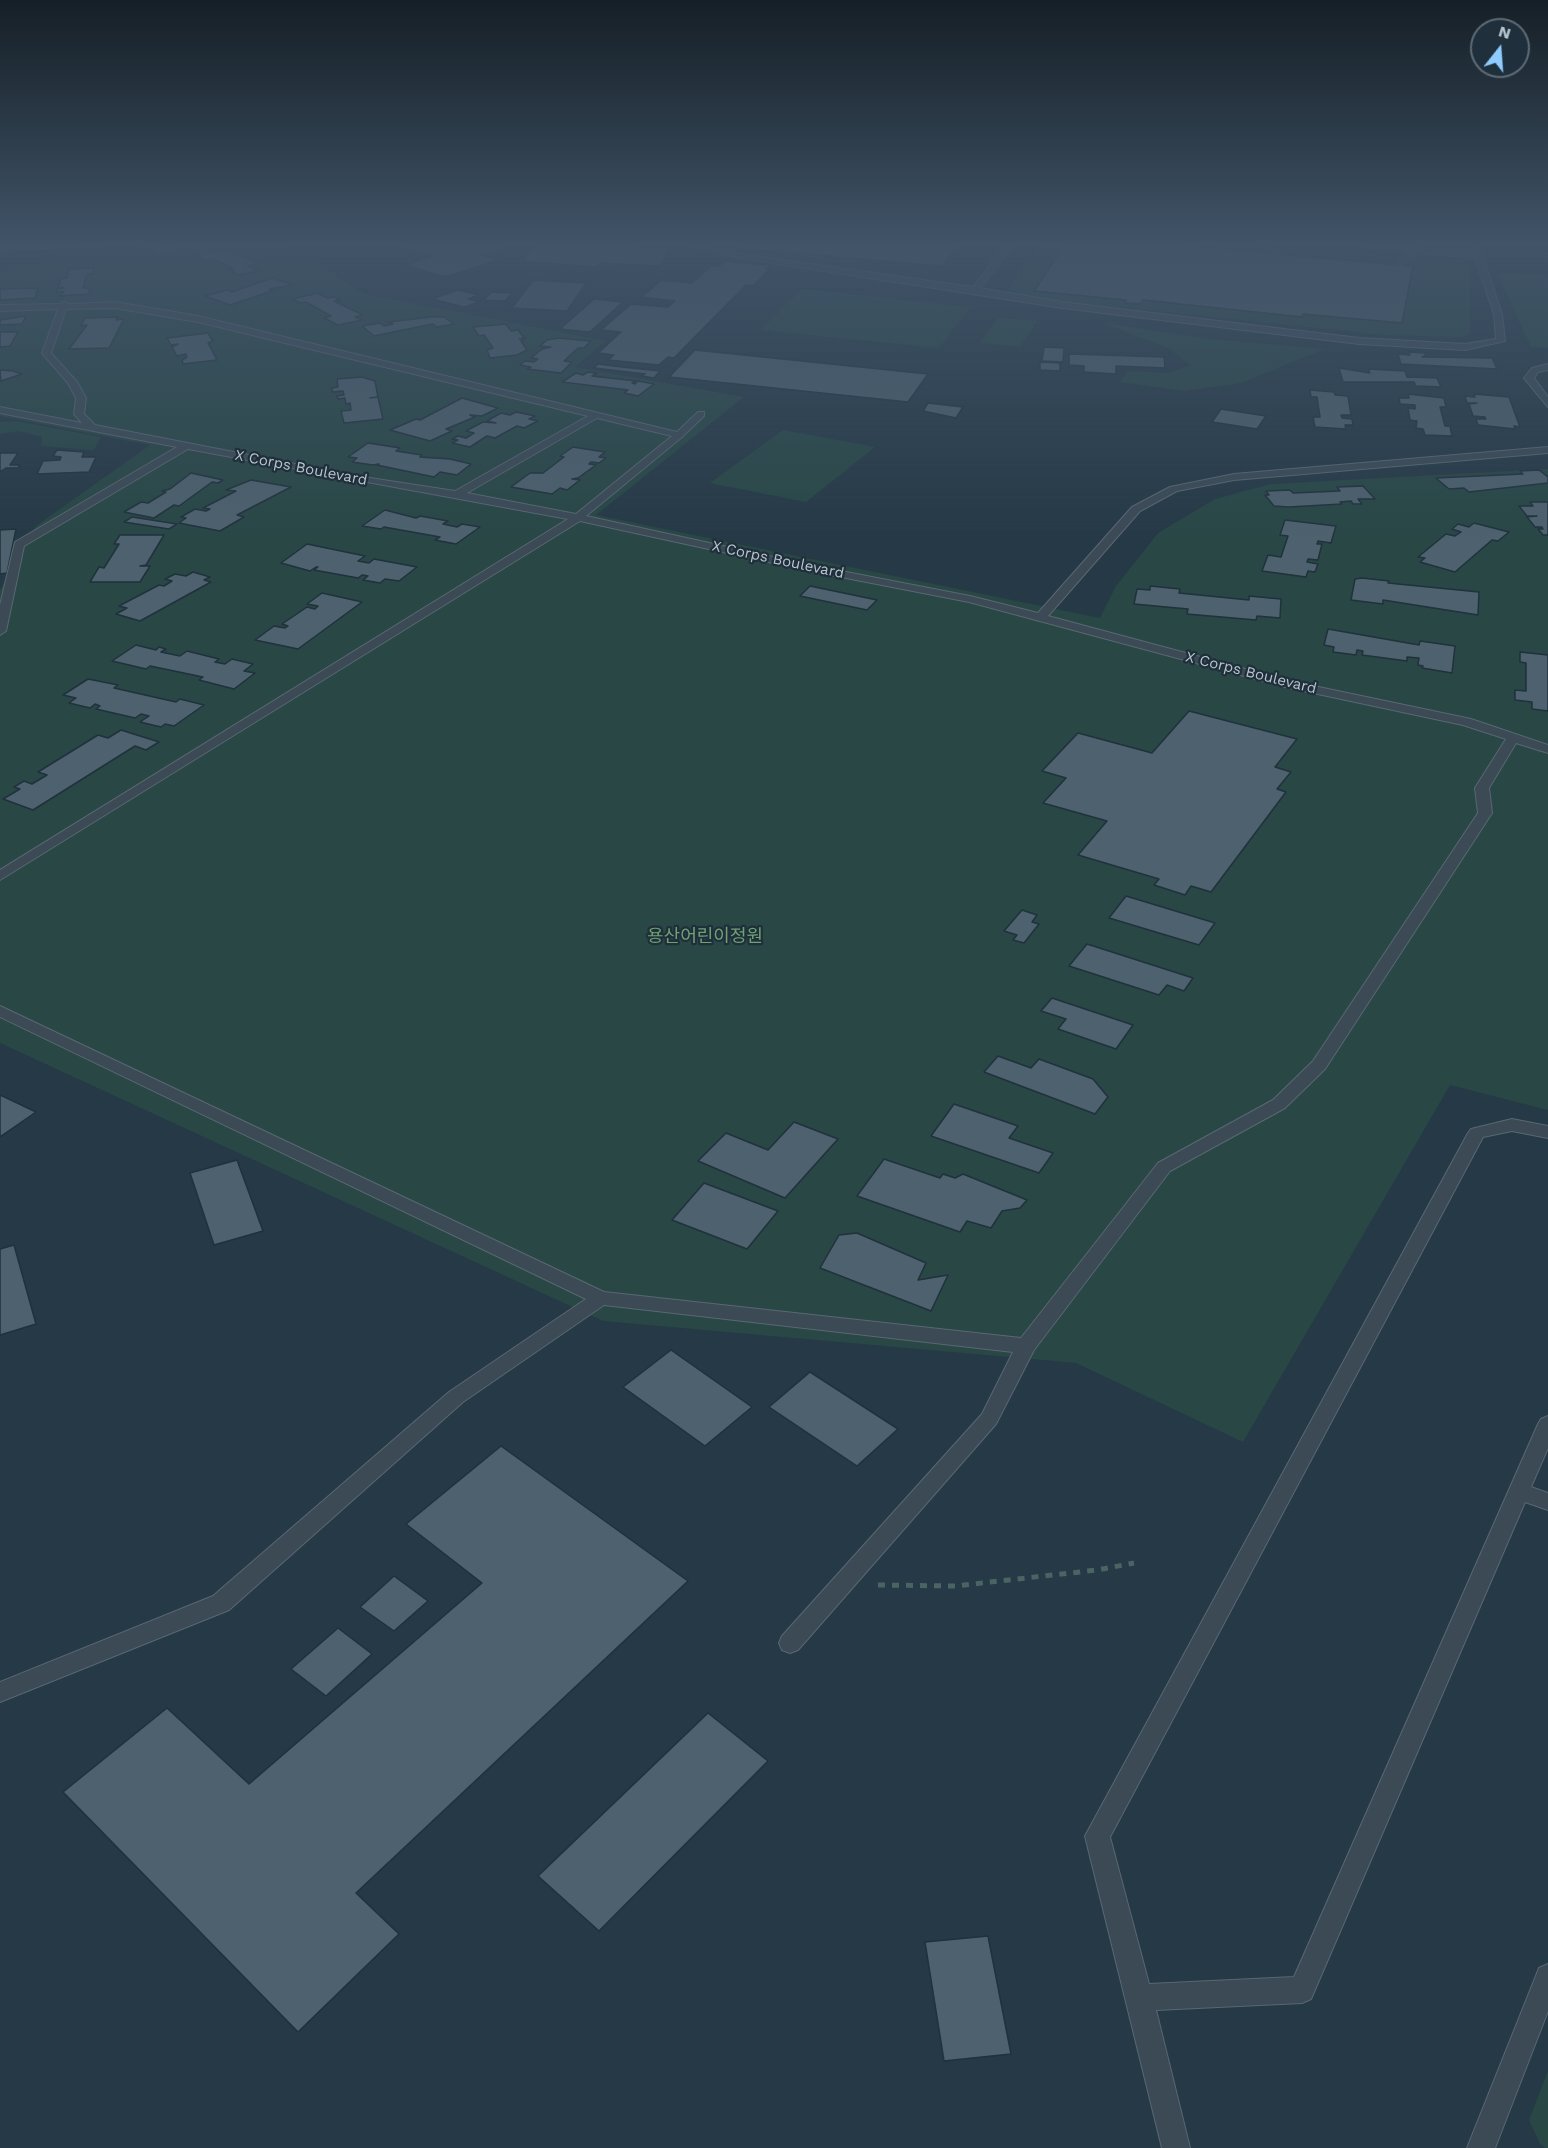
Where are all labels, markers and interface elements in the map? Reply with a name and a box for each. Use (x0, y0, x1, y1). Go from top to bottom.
north arrow (1470, 18, 1530, 78)
text: N (1496, 21, 1513, 43)
street label: X Corps Boulevard (233, 446, 369, 490)
street label: X Corps Boulevard (710, 537, 846, 583)
street label: X Corps Boulevard (1184, 648, 1318, 698)
park label: 용산어린이정원 (647, 926, 763, 948)

